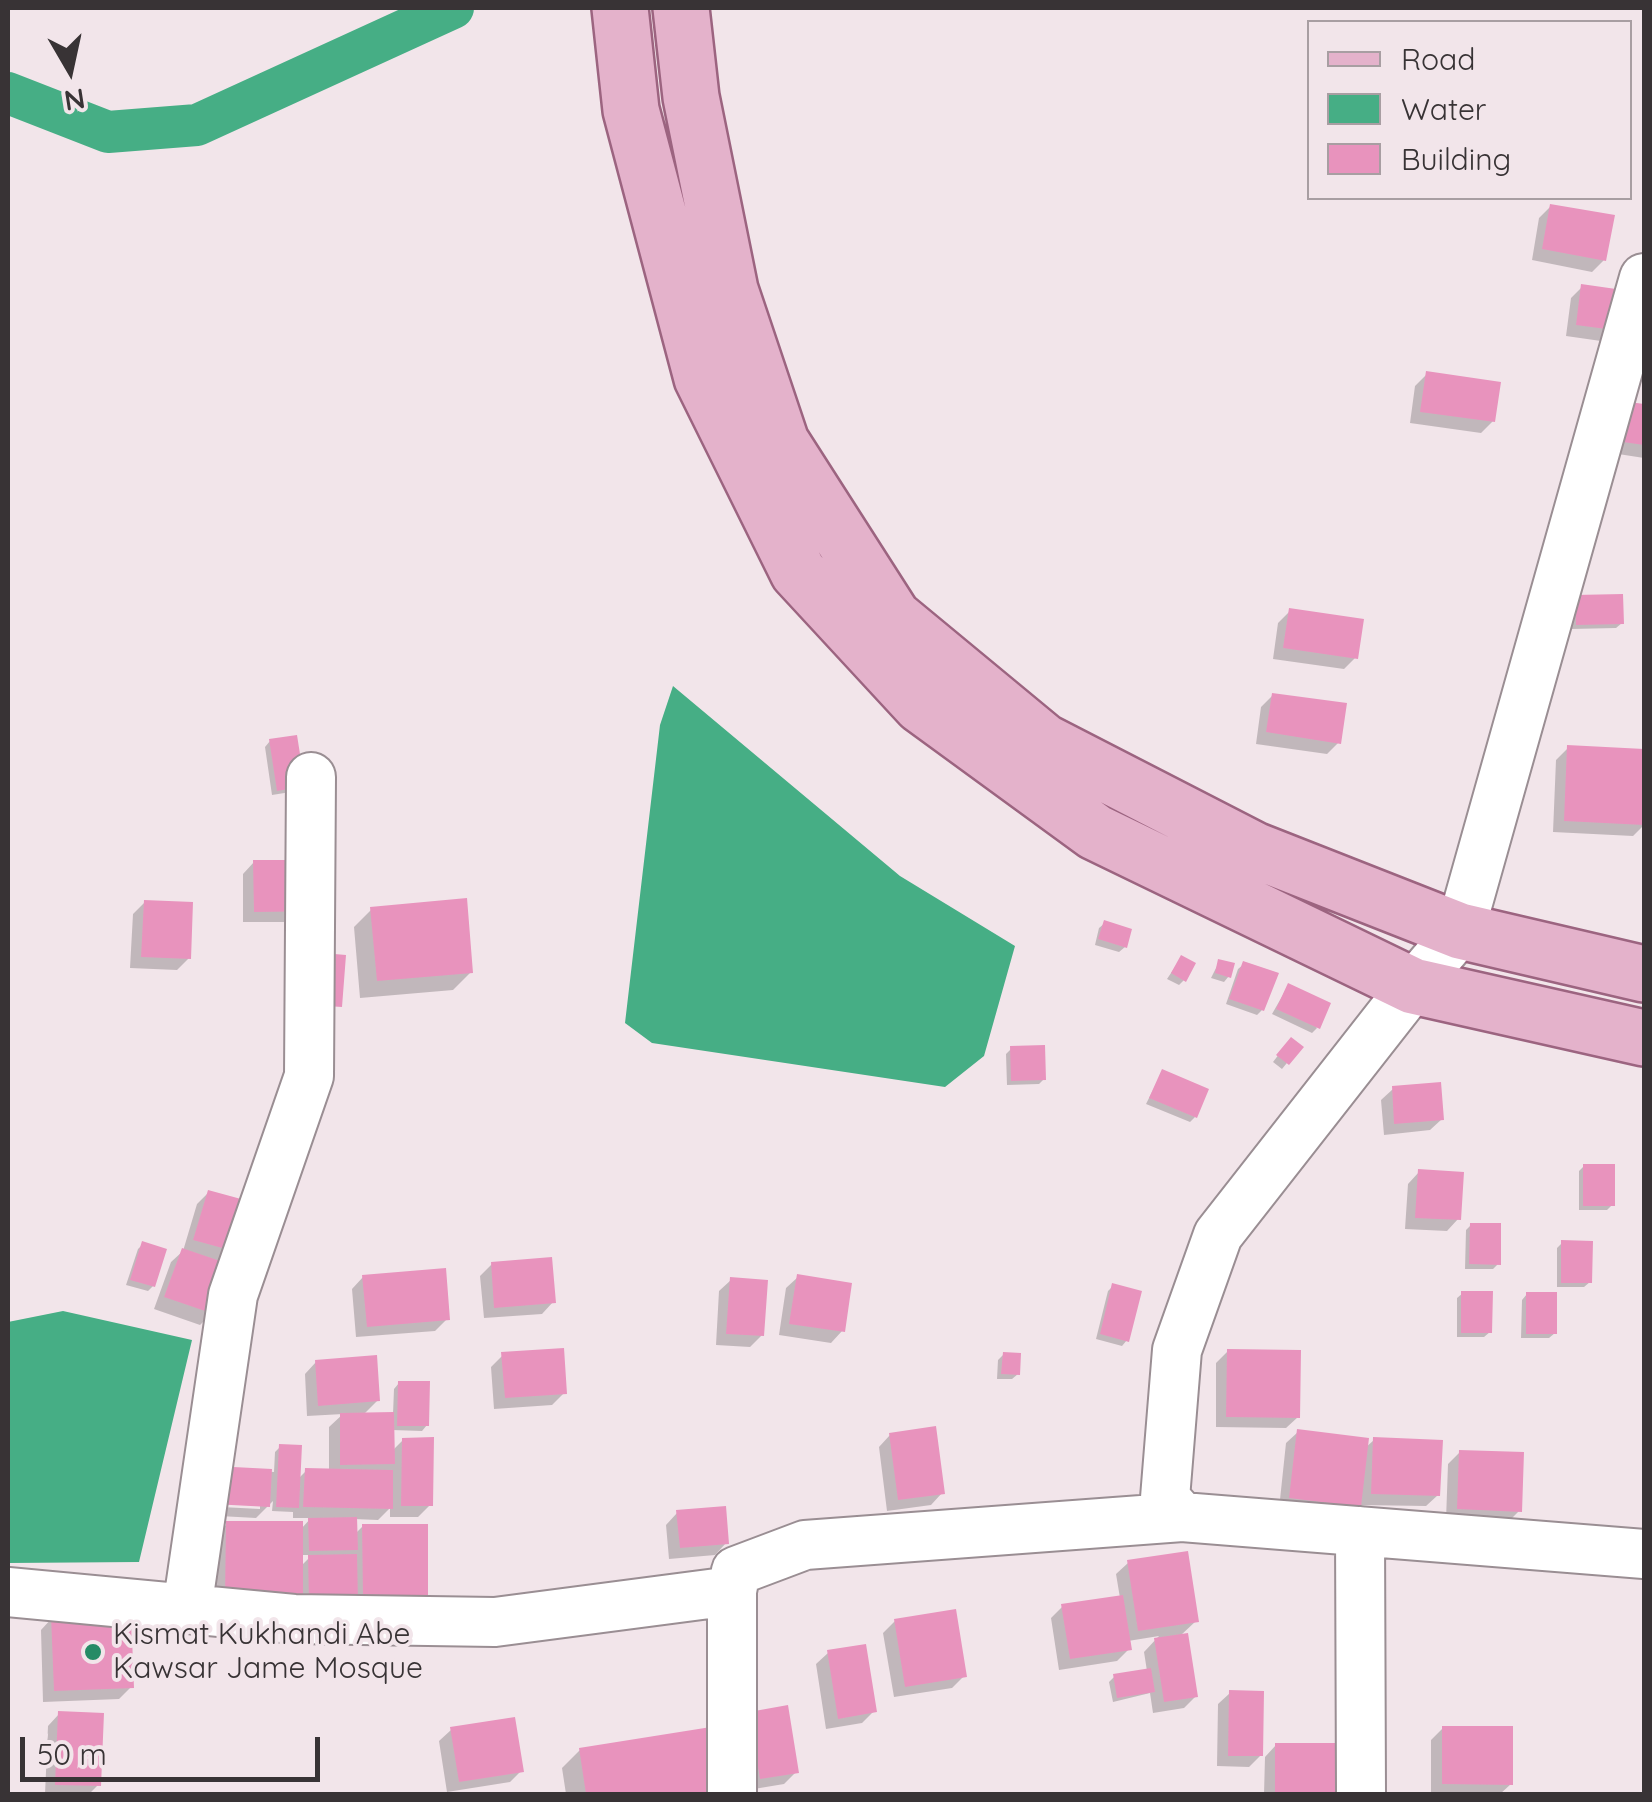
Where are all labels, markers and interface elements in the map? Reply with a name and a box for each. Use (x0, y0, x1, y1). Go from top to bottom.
north arrow (20, 20, 120, 120)
legend (1307, 20, 1632, 200)
text: Road (1401, 40, 1475, 78)
text: N (62, 81, 88, 119)
text: Water (1401, 90, 1486, 128)
text: Building (1401, 140, 1511, 178)
place label: Kismat Kukhandi Abe Kawsar Jame Mosque (113, 1617, 423, 1688)
marker: Kismat Kukhandi Abe Kawsar Jame Mosque (82, 1641, 104, 1663)
scale bar (25, 1717, 325, 1779)
text: 50 m (37, 1735, 107, 1773)

